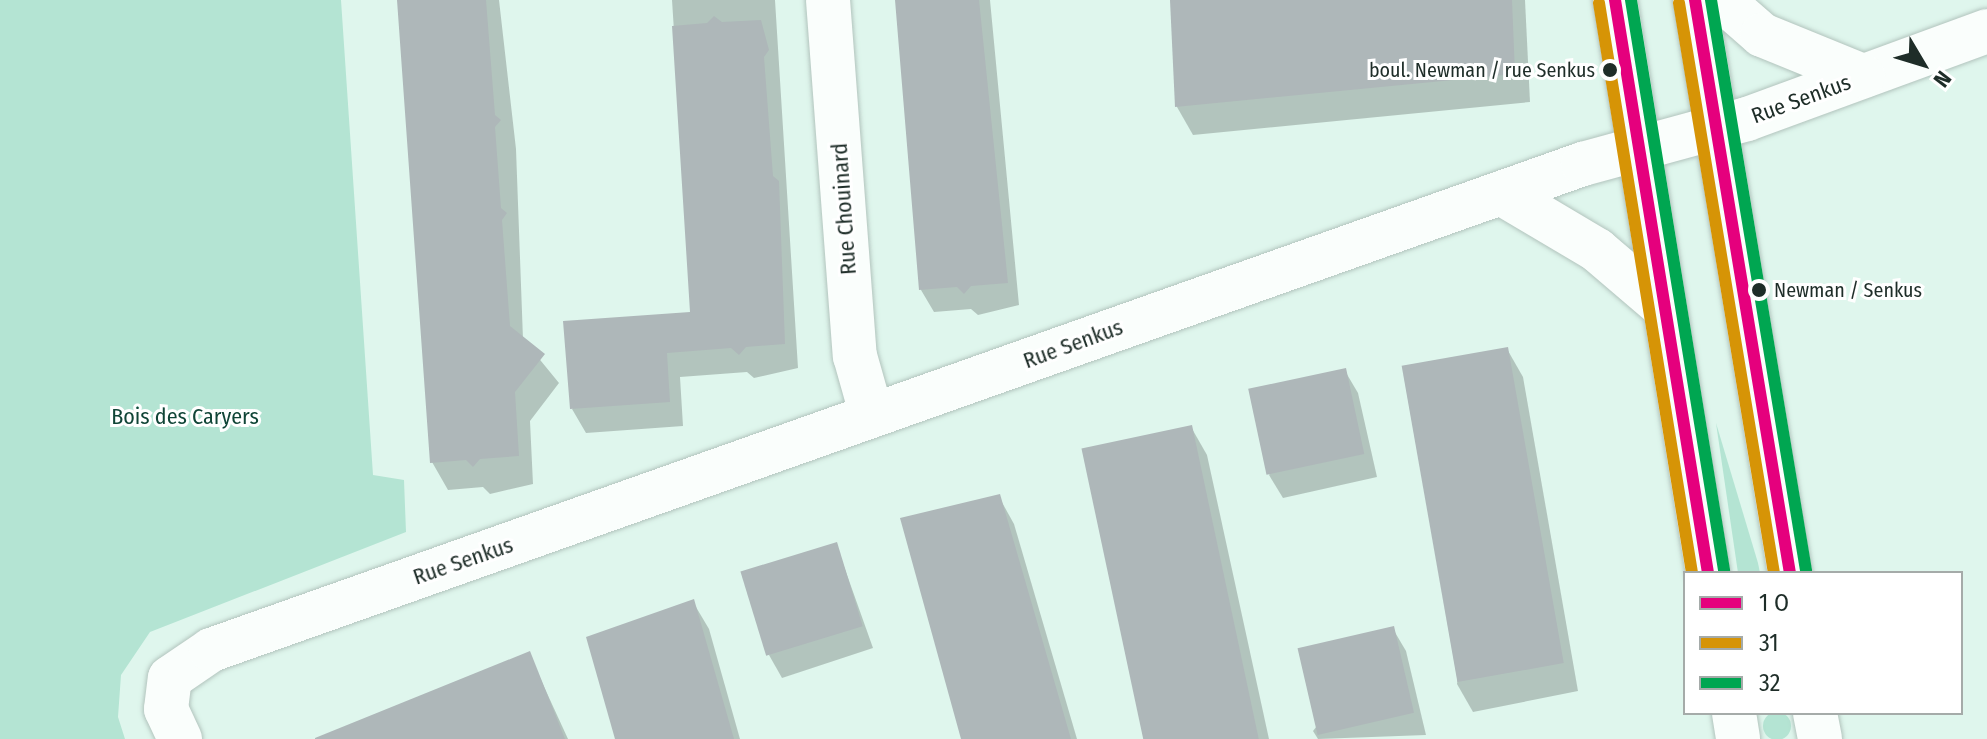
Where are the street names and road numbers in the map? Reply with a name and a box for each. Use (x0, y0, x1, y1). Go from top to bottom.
street label: Rue Senkus (1748, 69, 1854, 129)
street label: Rue Chouinard (826, 142, 862, 276)
street label: Rue Senkus (1020, 314, 1126, 374)
street label: Rue Senkus (410, 532, 516, 590)

